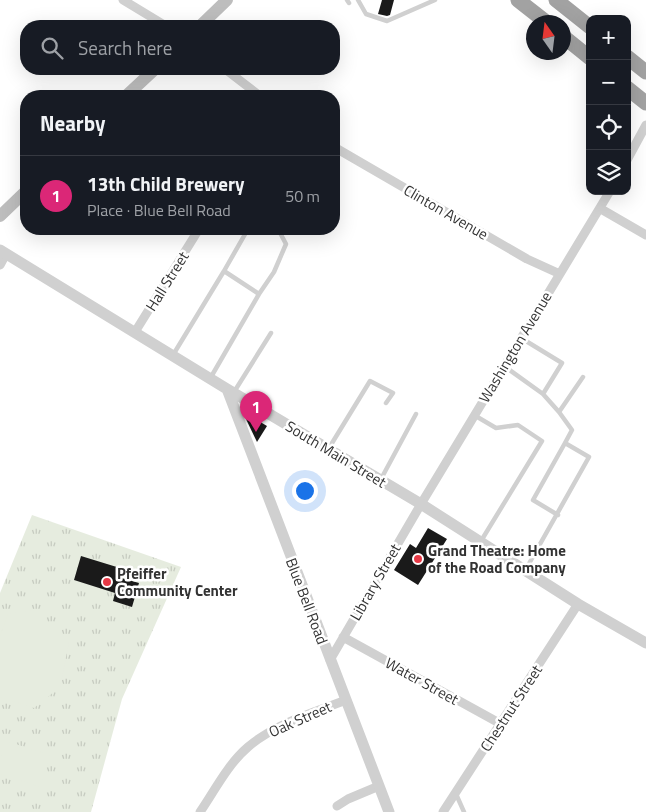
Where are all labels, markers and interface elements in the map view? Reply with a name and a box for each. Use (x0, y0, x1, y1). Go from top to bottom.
north arrow (526, 15, 571, 60)
map controls (586, 15, 631, 195)
button: + (586, 15, 631, 60)
search box (20, 20, 340, 75)
text: Search here (78, 33, 172, 62)
icon: search (38, 34, 66, 62)
button: − (586, 60, 631, 105)
button: locate (586, 105, 631, 150)
text: Nearby (40, 107, 105, 139)
button: layers (586, 150, 631, 195)
text: 13th Child Brewery (87, 169, 245, 198)
street label: Clinton Avenue (399, 178, 493, 246)
text: 1 (52, 184, 60, 208)
text: 50 m (285, 184, 320, 208)
text: Place · Blue Bell Road (87, 198, 231, 222)
street label: Hall Street (140, 246, 195, 315)
street label: Washington Avenue (473, 287, 557, 407)
pin: 1 (240, 391, 272, 432)
street label: South Main Street (281, 415, 391, 494)
your location (292, 478, 318, 504)
street label: Library Street (344, 539, 407, 625)
place label: Grand Theatre: Home of the Road Company (428, 539, 566, 579)
marker: Grand Theatre: Home of the Road Company (412, 553, 424, 565)
street label: Blue Bell Road (280, 554, 334, 648)
place label: Pfeiffer Community Center (117, 562, 238, 602)
marker: Pfeiffer Community Center (101, 576, 113, 588)
street label: Water Street (381, 651, 463, 711)
street label: Chestnut Street (474, 659, 548, 756)
street label: Oak Street (265, 695, 336, 743)

